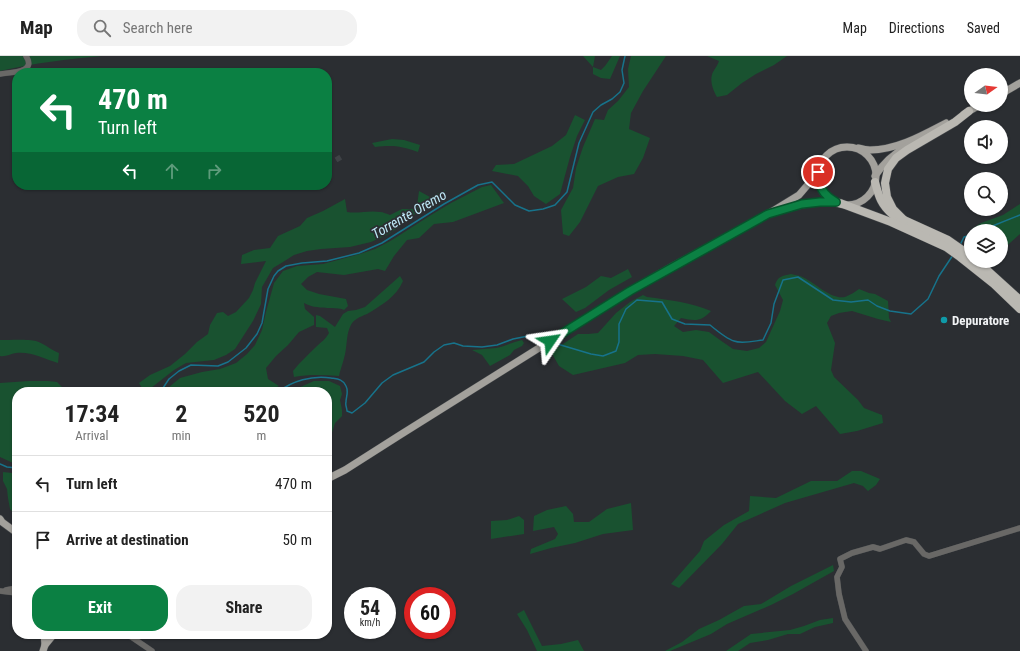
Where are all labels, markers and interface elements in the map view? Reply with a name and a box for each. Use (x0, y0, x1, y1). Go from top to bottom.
search box (77, 10, 357, 46)
text: Map (20, 16, 53, 39)
icon: search (91, 17, 113, 39)
text: Search here (123, 19, 193, 37)
text: Map (843, 20, 867, 36)
text: Directions (889, 20, 945, 36)
text: Saved (967, 20, 1000, 36)
north arrow (964, 68, 1008, 112)
map controls (964, 68, 1008, 268)
text: 470 m (98, 83, 168, 116)
icon: left (32, 84, 84, 136)
text: Turn left (98, 117, 157, 138)
button: sound (964, 120, 1008, 164)
pin (801, 155, 835, 189)
icon: left (119, 160, 141, 182)
icon: ahead (161, 160, 183, 182)
icon: right (203, 160, 225, 182)
icon: arrive (807, 161, 829, 183)
button: search (964, 172, 1008, 216)
water label: Torrente Oremo (369, 186, 449, 242)
button: layers (964, 224, 1008, 268)
place label: Depuratore (952, 313, 1009, 328)
marker: Depuratore (939, 315, 949, 325)
position arrow (529, 320, 571, 362)
text: 17:34 (64, 400, 119, 428)
text: 2 (175, 400, 187, 428)
text: 520 (243, 400, 280, 428)
text: Arrival (75, 428, 108, 443)
text: min (172, 428, 191, 443)
text: m (257, 428, 266, 443)
icon: left (32, 473, 54, 495)
text: Turn left (66, 475, 117, 493)
text: 470 m (275, 475, 312, 493)
icon: arrive (32, 529, 54, 551)
text: Arrive at destination (66, 531, 189, 549)
text: 50 m (282, 531, 312, 549)
button: Exit (32, 585, 168, 631)
button: Share (176, 585, 312, 631)
speed limit sign: 60 (404, 587, 456, 639)
text: 54 (360, 596, 380, 620)
text: km/h (360, 617, 380, 628)

